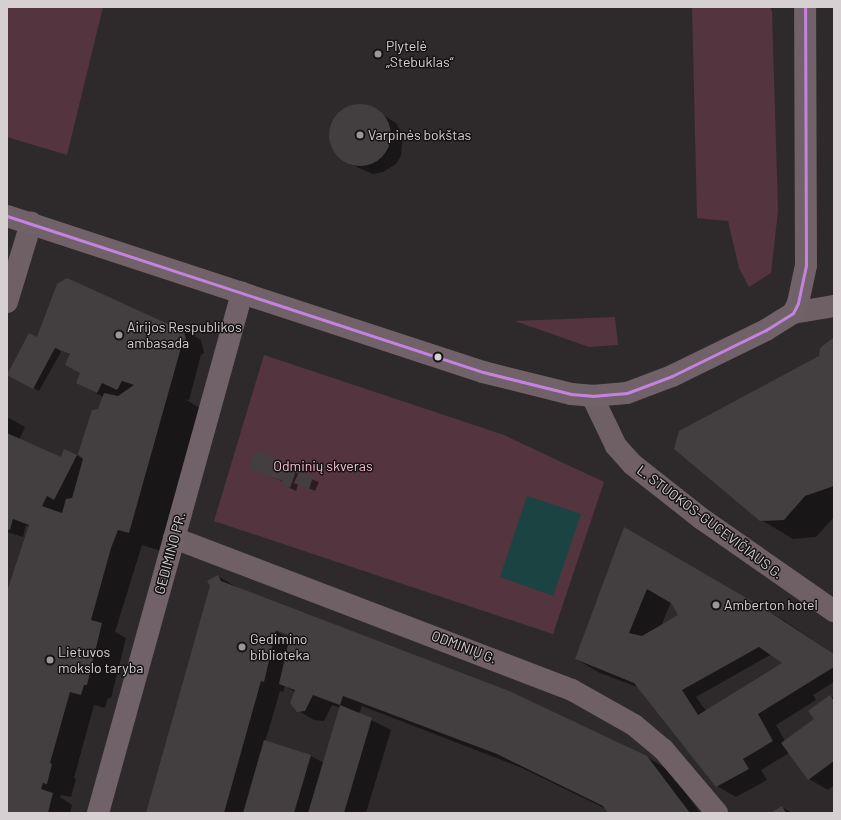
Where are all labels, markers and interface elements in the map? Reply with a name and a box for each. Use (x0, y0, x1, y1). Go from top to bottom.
place label: Plytelė „Stebuklas“ (386, 38, 453, 70)
marker: Plytelė „Stebuklas“ (373, 49, 383, 59)
place label: Varpinės bokštas (368, 127, 471, 143)
marker: Varpinės bokštas (355, 130, 365, 140)
place label: Airijos Respublikos ambasada (127, 319, 242, 352)
marker: Airijos Respublikos ambasada (114, 330, 124, 340)
unlabelled marker (433, 352, 443, 362)
park label: Odminių skveras (273, 458, 373, 474)
street label: L. STUOKOS-GUCEVIČIAUS G. (634, 462, 786, 582)
street label: GEDIMINO PR. (151, 510, 189, 596)
place label: Amberton hotel (724, 597, 818, 613)
marker: Amberton hotel (711, 600, 721, 610)
street label: ODMINIŲ G. (429, 627, 499, 667)
place label: Gedimino biblioteka (250, 631, 310, 664)
marker: Gedimino biblioteka (237, 642, 247, 652)
place label: Lietuvos mokslo taryba (58, 644, 143, 676)
marker: Lietuvos mokslo taryba (45, 655, 55, 665)

